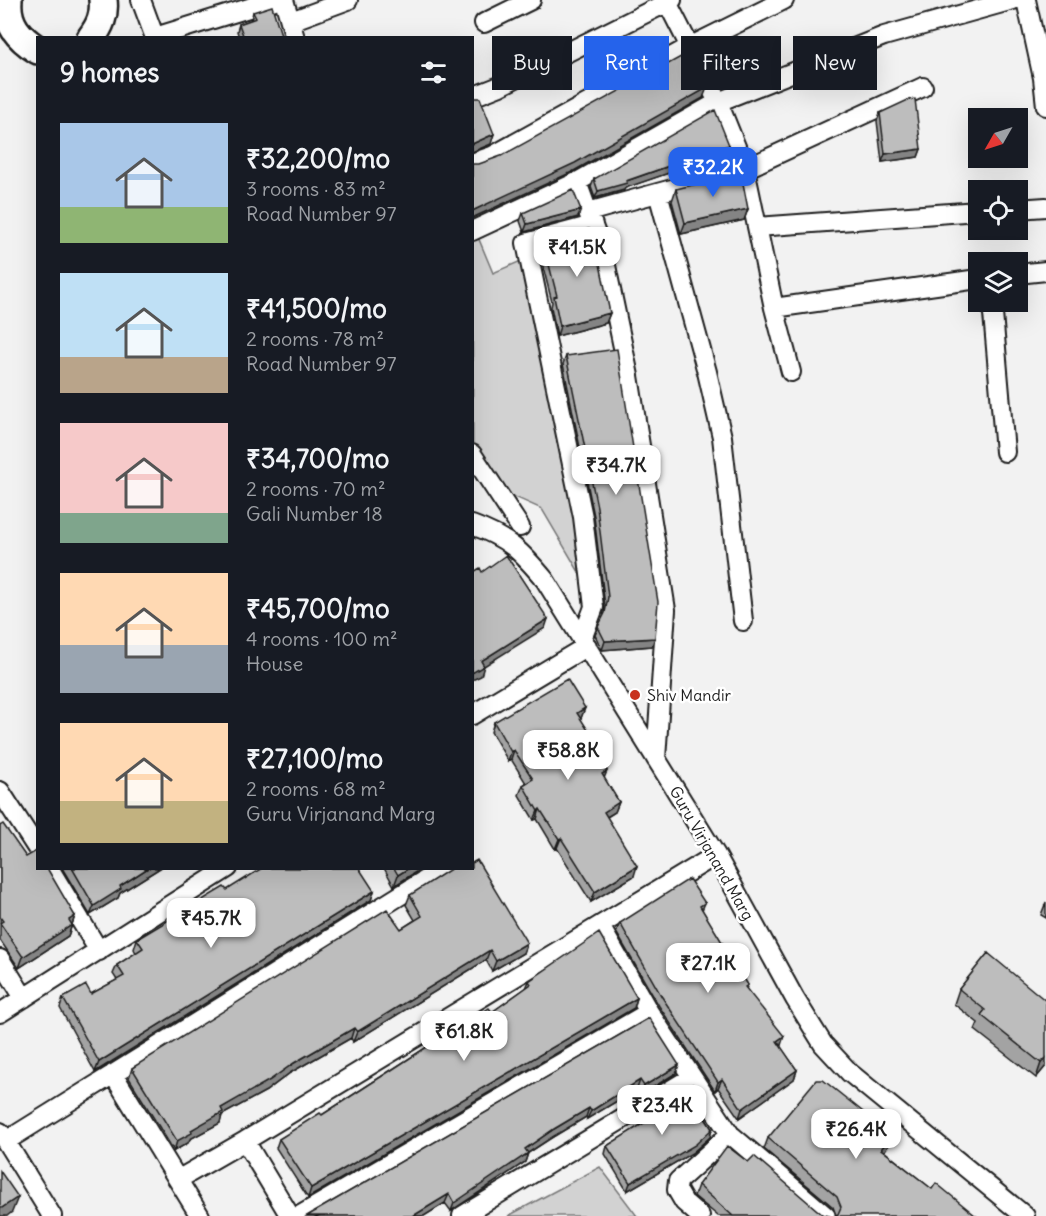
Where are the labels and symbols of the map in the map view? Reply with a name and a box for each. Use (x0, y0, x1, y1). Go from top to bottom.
north arrow (968, 108, 1028, 168)
pin: ₹32.2K (664, 147, 762, 198)
pin: ₹41.5K (528, 227, 626, 278)
pin: ₹34.7K (567, 445, 665, 496)
place label: Shiv Mandir (647, 685, 732, 705)
marker: Shiv Mandir (628, 688, 642, 702)
pin: ₹58.8K (519, 730, 617, 781)
street label: Guru Virjanand Marg (665, 782, 759, 924)
pin: ₹45.7K (162, 898, 260, 949)
pin: ₹27.1K (659, 943, 757, 994)
pin: ₹61.8K (415, 1011, 513, 1062)
pin: ₹23.4K (613, 1085, 711, 1136)
pin: ₹26.4K (807, 1109, 905, 1160)

